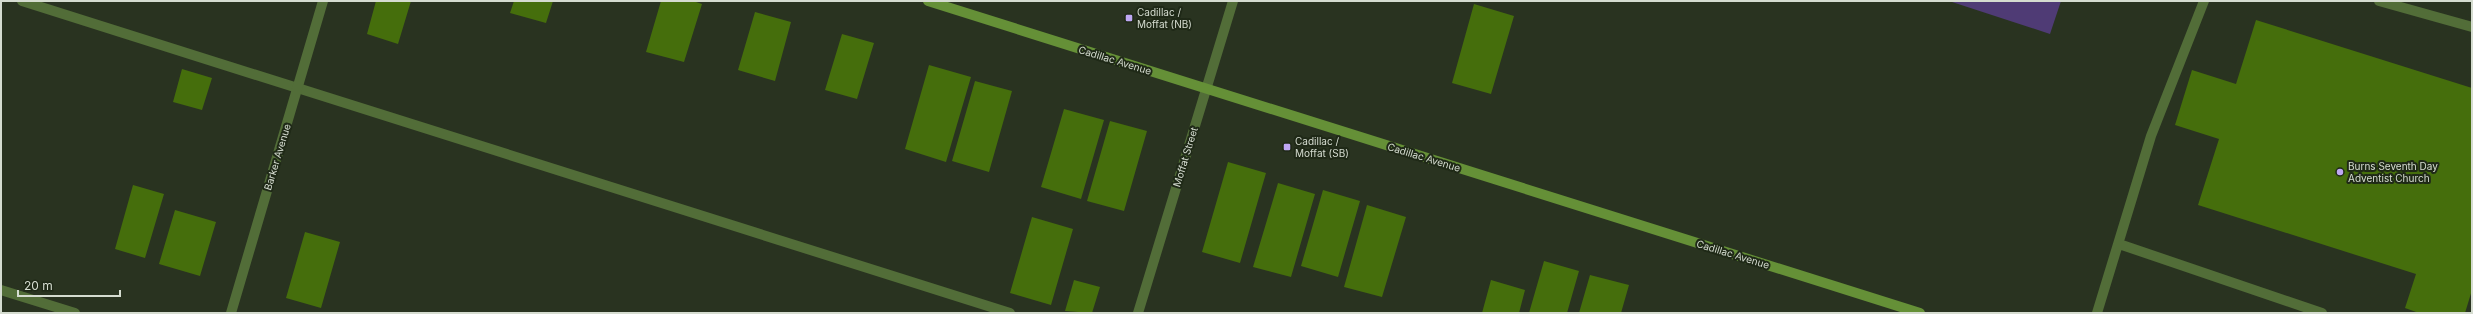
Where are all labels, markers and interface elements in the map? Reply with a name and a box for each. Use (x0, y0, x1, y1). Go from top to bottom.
place label: Cadillac / Moffat (NB) (1137, 6, 1192, 30)
marker: Cadillac / Moffat (NB) (1124, 13, 1134, 23)
street label: Cadillac Avenue (1077, 43, 1153, 77)
street label: Barker Avenue (261, 122, 293, 192)
street label: Moffat Street (1170, 125, 1200, 188)
place label: Cadillac / Moffat (SB) (1295, 135, 1349, 159)
street label: Cadillac Avenue (1386, 140, 1462, 174)
marker: Cadillac / Moffat (SB) (1282, 142, 1292, 152)
place label: Burns Seventh Day Adventist Church (2348, 160, 2438, 184)
marker: Burns Seventh Day Adventist Church (2335, 167, 2345, 177)
street label: Cadillac Avenue (1695, 237, 1771, 271)
scale bar (18, 272, 120, 298)
text: 20 m (24, 278, 53, 293)

